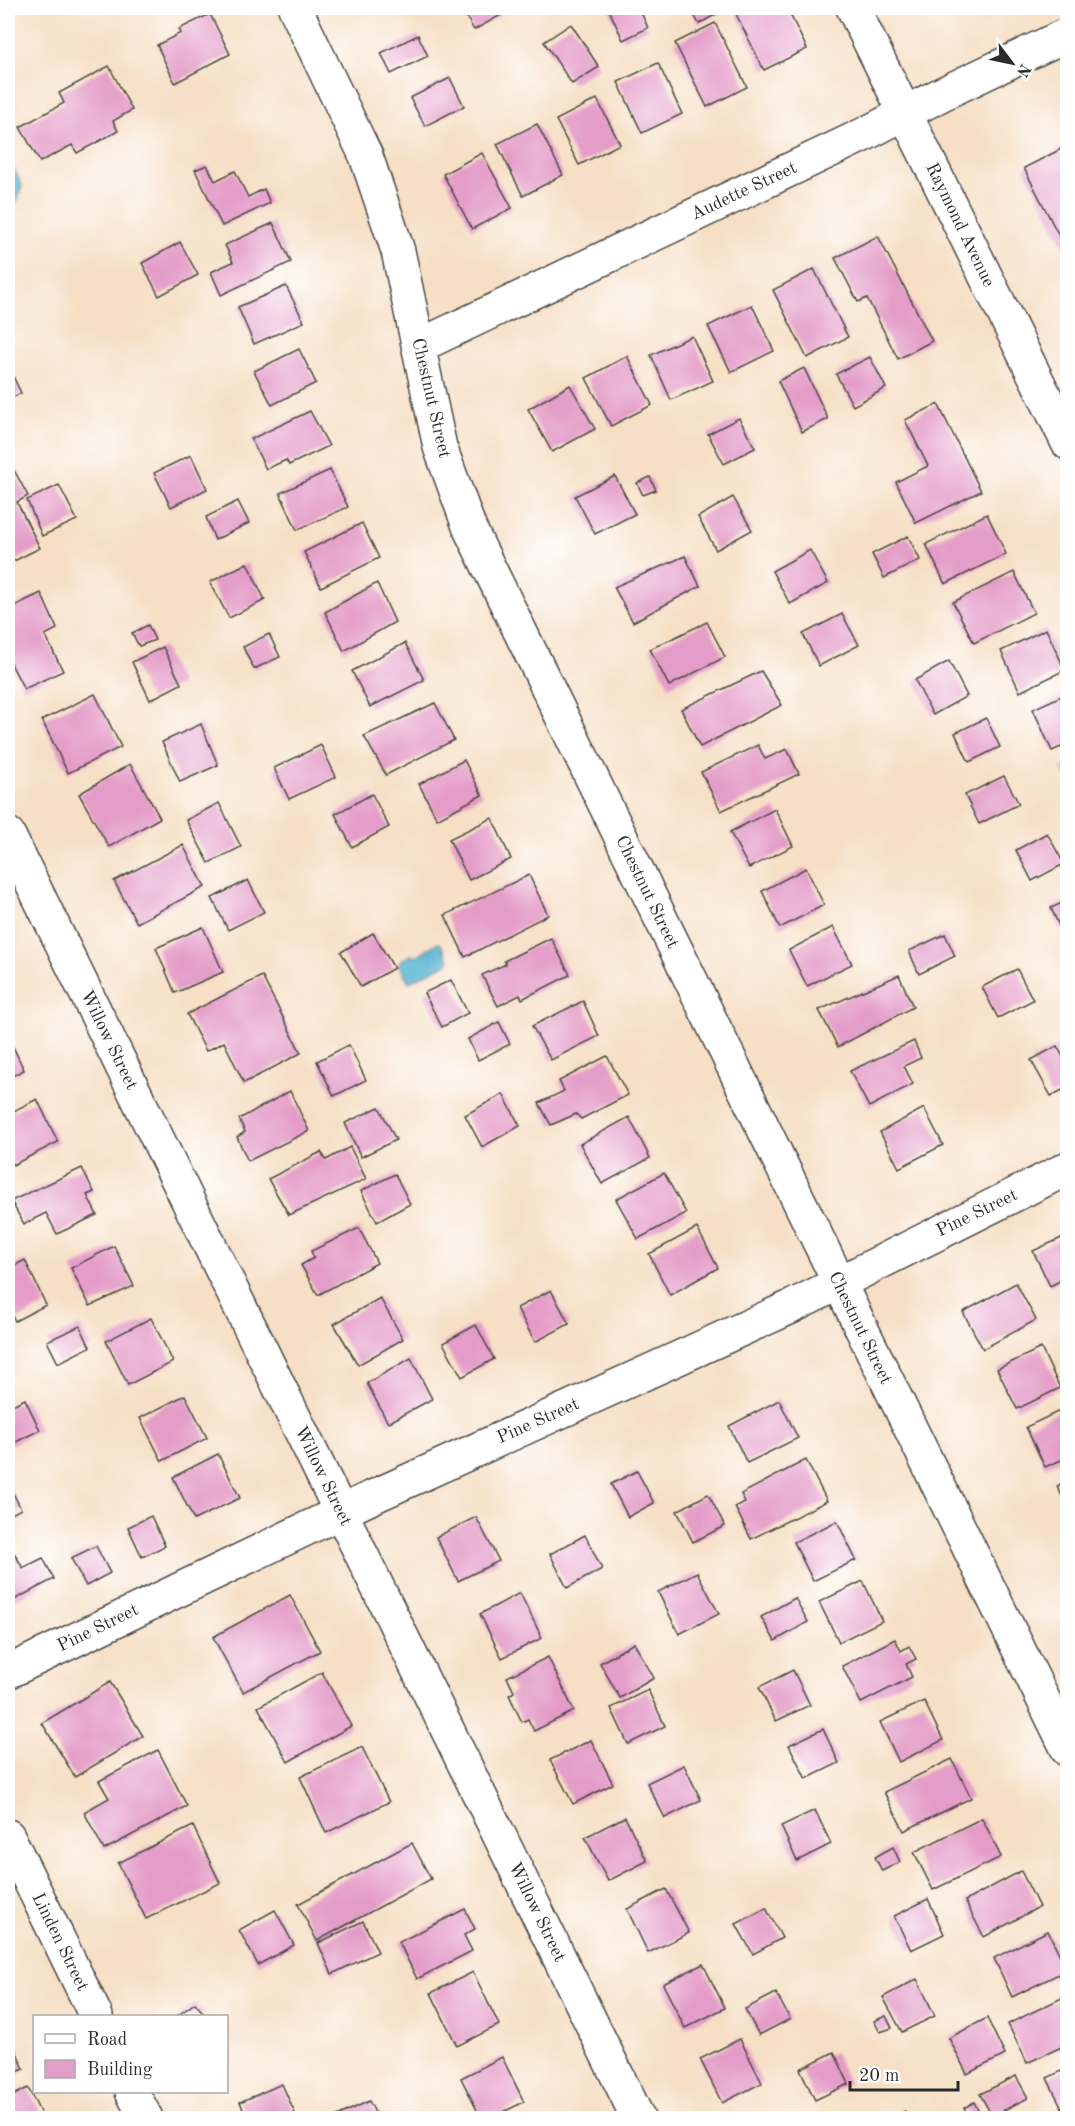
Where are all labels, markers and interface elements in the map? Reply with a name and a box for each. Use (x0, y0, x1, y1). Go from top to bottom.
north arrow (982, 33, 1042, 93)
text: N (1013, 60, 1033, 80)
street label: Audette Street (688, 159, 800, 223)
street label: Raymond Avenue (922, 160, 998, 290)
street label: Chestnut Street (408, 336, 454, 460)
street label: Chestnut Street (612, 833, 682, 951)
street label: Willow Street (77, 987, 141, 1093)
street label: Pine Street (934, 1186, 1020, 1240)
street label: Chestnut Street (825, 1269, 895, 1387)
street label: Pine Street (494, 1395, 582, 1447)
street label: Willow Street (291, 1423, 355, 1529)
street label: Pine Street (55, 1601, 141, 1655)
street label: Willow Street (505, 1859, 569, 1965)
street label: Linden Street (29, 1890, 91, 1994)
legend (33, 2015, 228, 2093)
text: Road (87, 2031, 127, 2049)
scale bar (850, 2054, 958, 2092)
text: Building (87, 2061, 153, 2079)
text: 20 m (859, 2067, 899, 2085)

